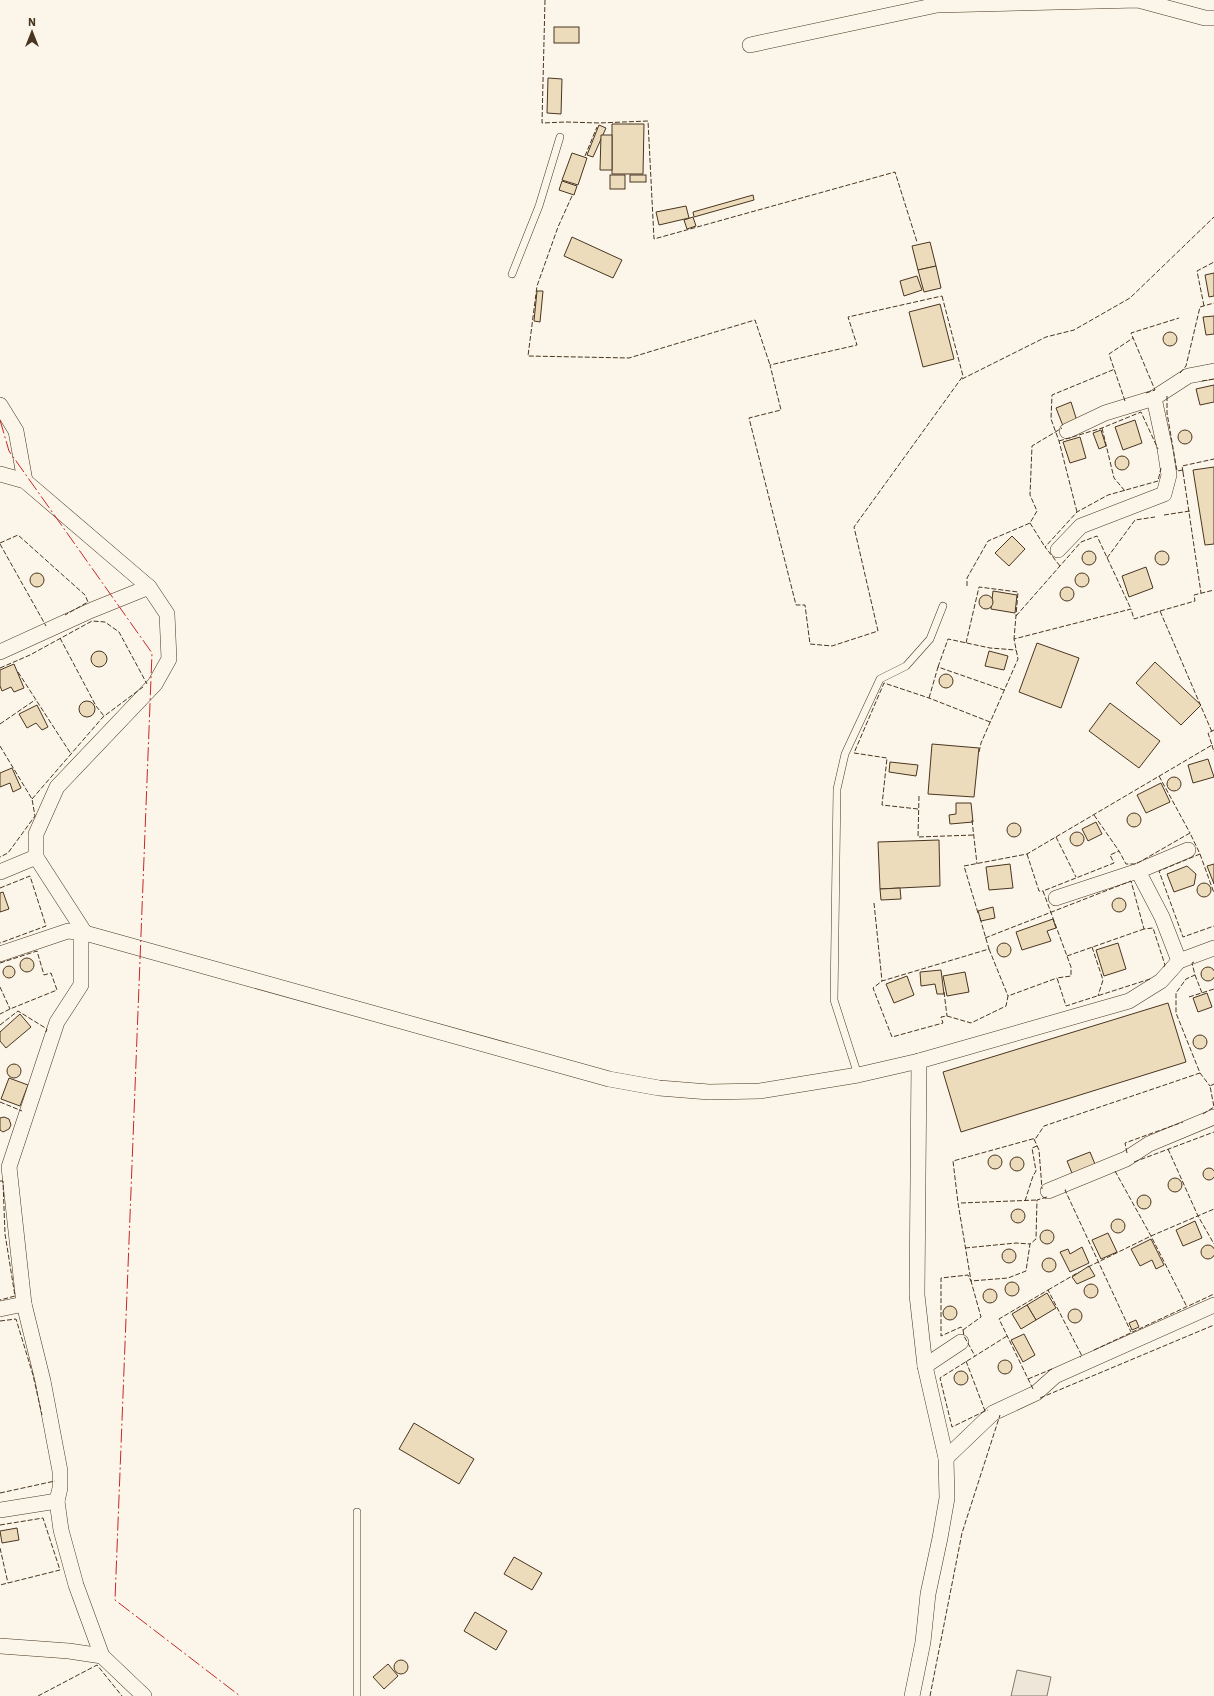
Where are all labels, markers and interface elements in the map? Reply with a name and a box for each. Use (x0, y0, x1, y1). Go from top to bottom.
north arrow (12, 12, 52, 52)
text: N (28, 15, 36, 29)

